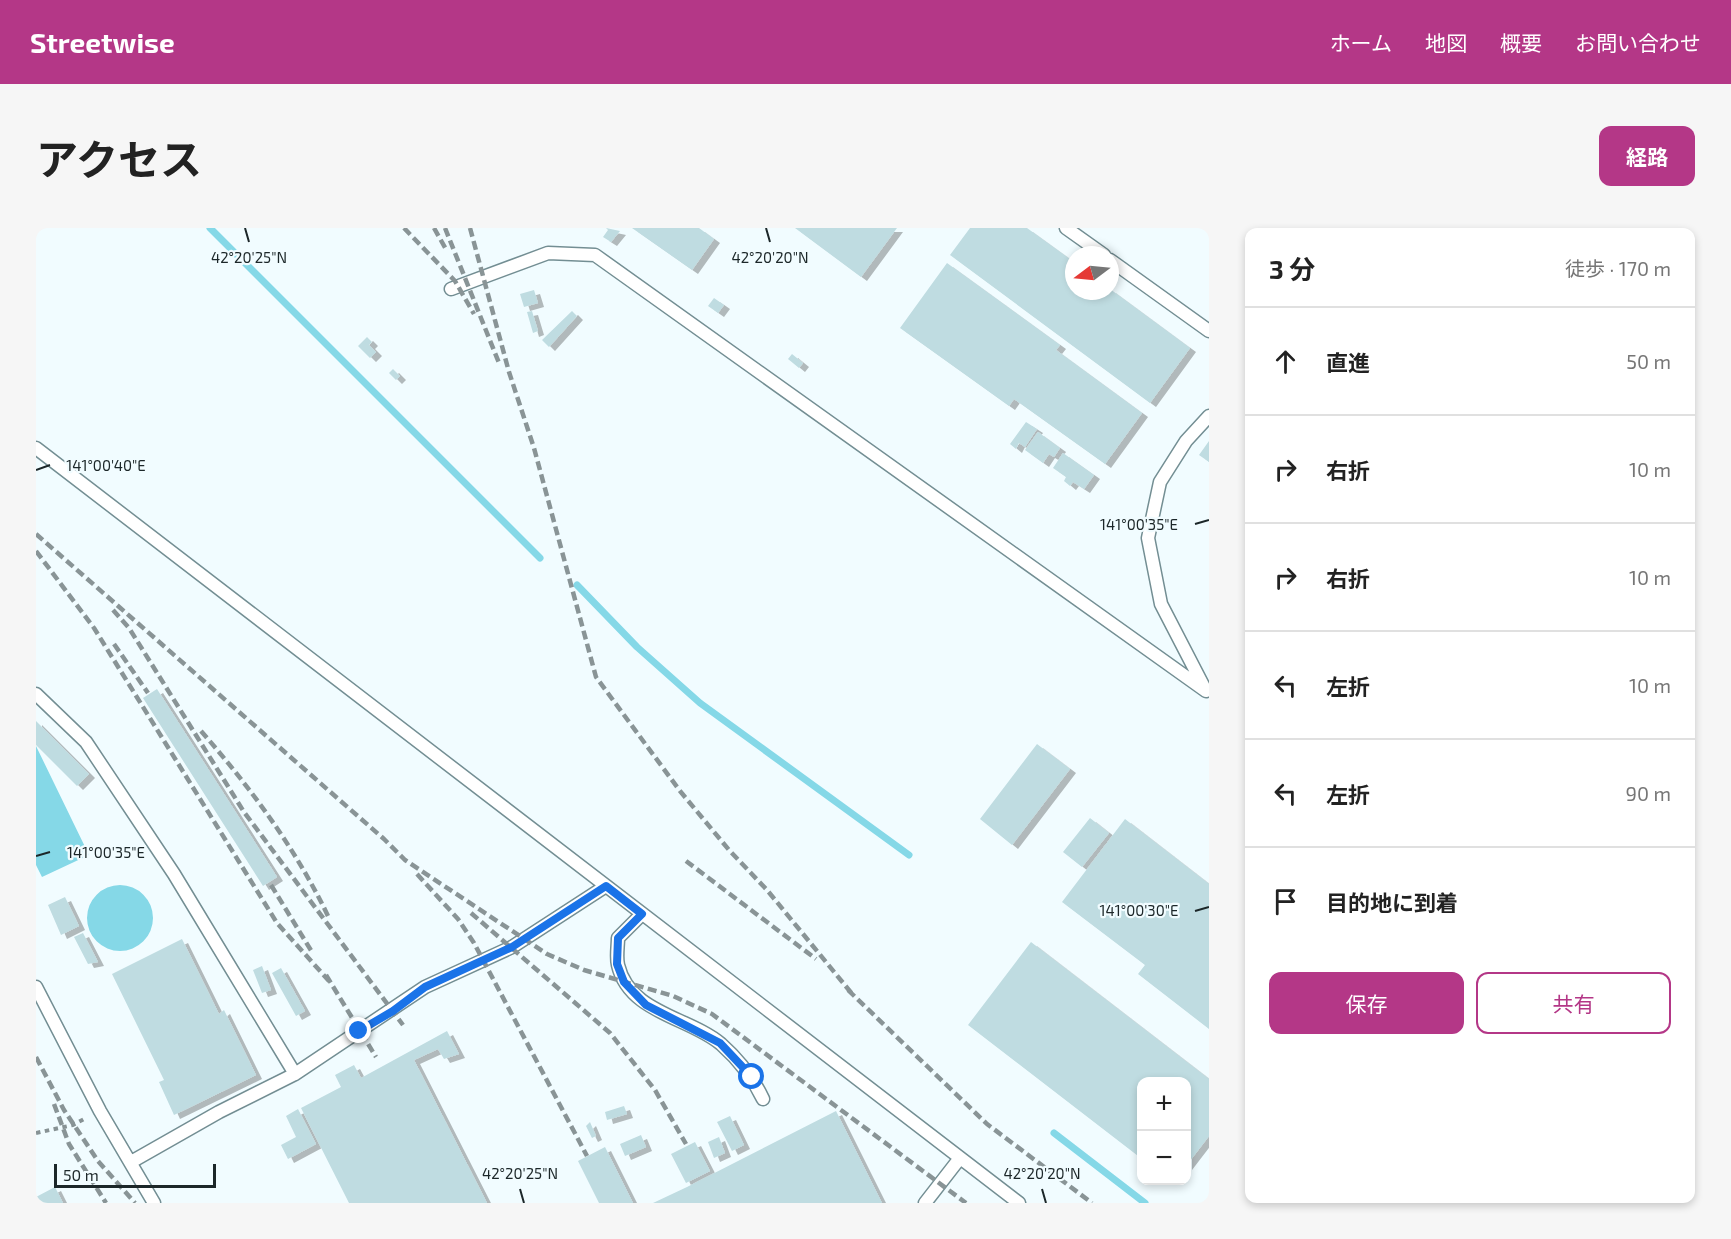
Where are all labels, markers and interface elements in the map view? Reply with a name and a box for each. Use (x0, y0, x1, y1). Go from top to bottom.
text: Streetwise (30, 25, 175, 59)
text: ホーム (1330, 30, 1392, 55)
text: 地図 (1425, 30, 1467, 55)
text: 概要 (1500, 30, 1542, 55)
text: お問い合わせ (1575, 30, 1701, 55)
button: 経路 (1599, 126, 1695, 186)
text: アクセス (36, 133, 202, 183)
north arrow (1065, 246, 1119, 300)
text: 42°20'25"N (211, 248, 287, 266)
text: 42°20'20"N (731, 248, 809, 266)
text: 3 分 (1269, 253, 1315, 284)
text: 徒歩 · 170 m (1565, 256, 1671, 280)
icon: ahead (1269, 345, 1302, 378)
text: 直進 (1326, 349, 1370, 375)
text: 50 m (1626, 349, 1671, 373)
icon: right (1269, 453, 1302, 486)
text: 141°00'40"E (66, 456, 146, 474)
text: 右折 (1326, 457, 1370, 483)
text: 10 m (1629, 457, 1671, 481)
text: 141°00'35"E (1100, 515, 1178, 533)
icon: right (1269, 561, 1302, 594)
text: 右折 (1326, 565, 1370, 591)
text: 10 m (1629, 565, 1671, 589)
icon: left (1269, 669, 1302, 702)
text: 左折 (1326, 673, 1370, 699)
text: 10 m (1629, 673, 1671, 697)
icon: left (1269, 777, 1302, 810)
text: 左折 (1326, 781, 1370, 807)
text: 90 m (1626, 781, 1671, 805)
text: 141°00'35"E (67, 843, 145, 861)
icon: arrive (1269, 885, 1302, 918)
text: 目的地に到着 (1326, 889, 1458, 915)
text: 141°00'30"E (1100, 901, 1178, 919)
button: 保存 (1269, 972, 1464, 1034)
button: 共有 (1476, 972, 1671, 1034)
route end (345, 1017, 371, 1043)
route start (738, 1063, 764, 1089)
map controls (1137, 1077, 1191, 1185)
button: + (1137, 1077, 1191, 1131)
button: − (1137, 1131, 1191, 1185)
scale bar (54, 1161, 216, 1188)
text: 42°20'25"N (482, 1164, 558, 1182)
text: 42°20'20"N (1003, 1164, 1081, 1182)
text: 50 m (63, 1165, 99, 1184)

